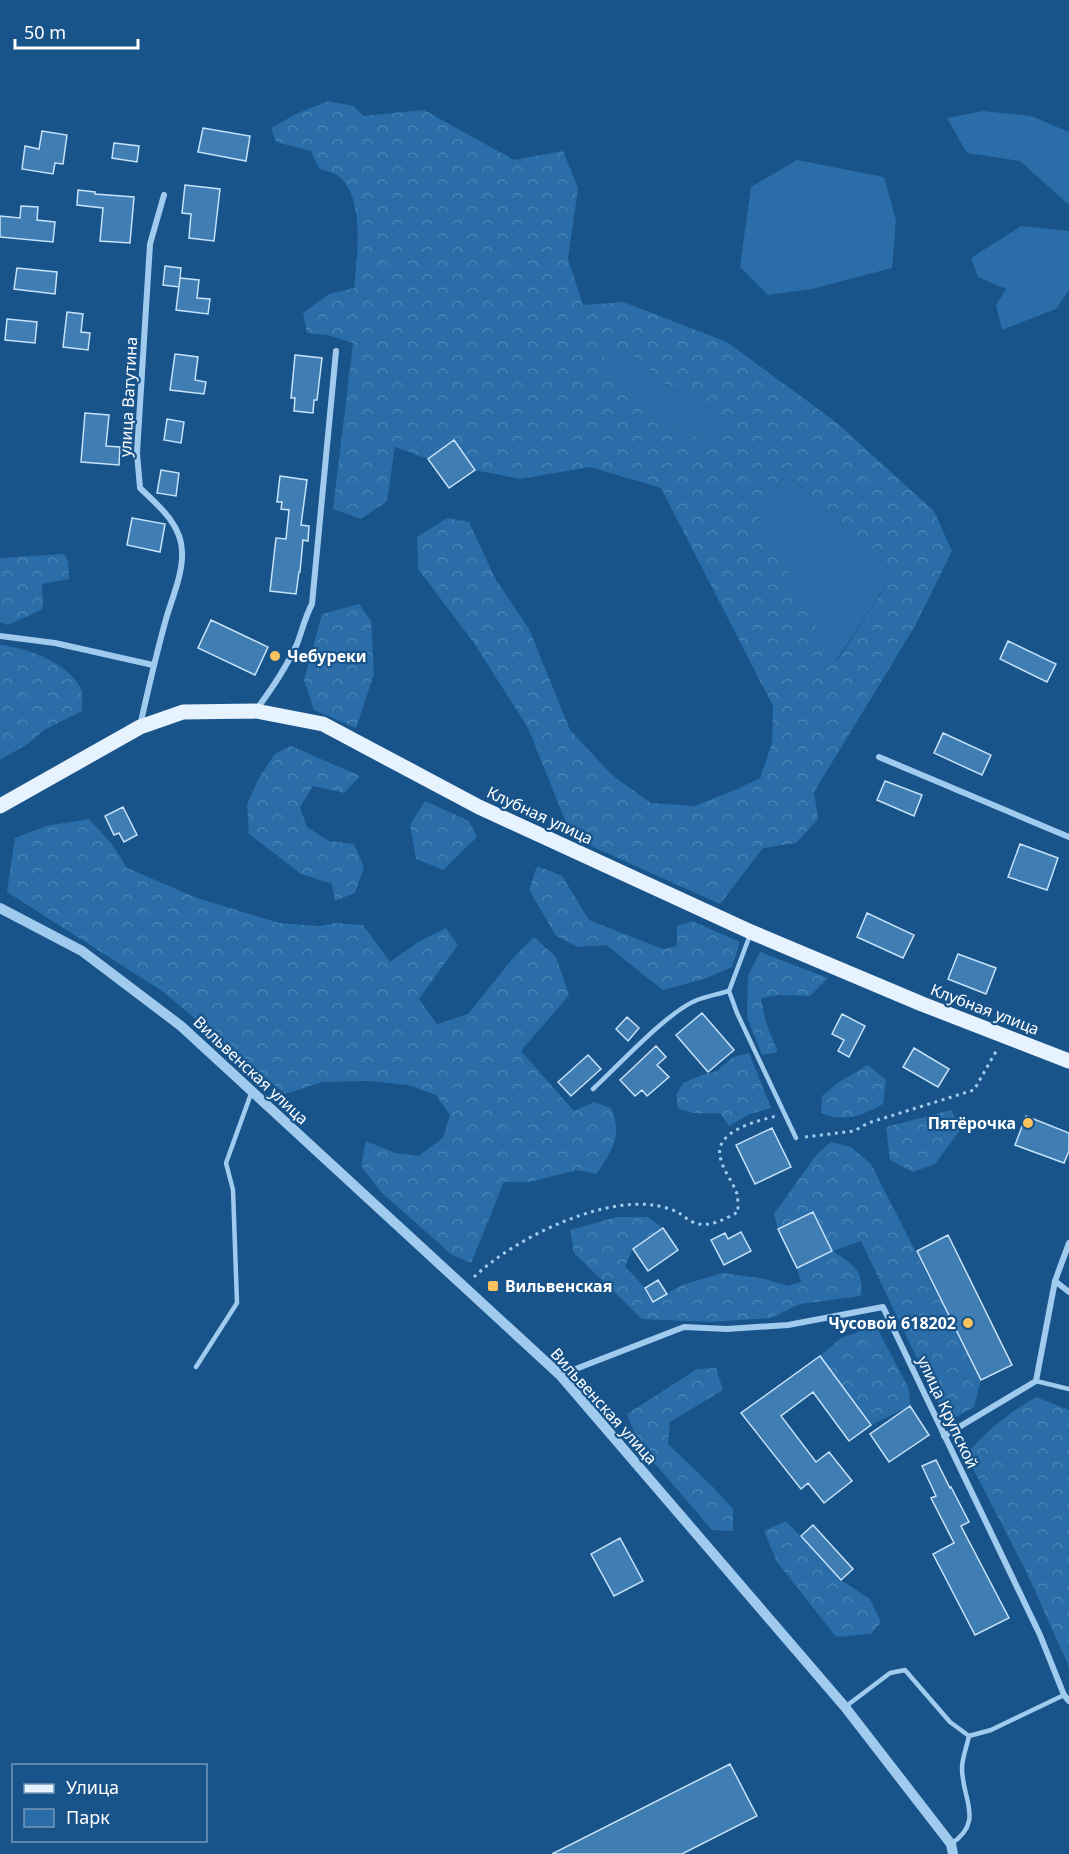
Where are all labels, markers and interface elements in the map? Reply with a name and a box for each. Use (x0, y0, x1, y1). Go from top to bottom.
scale bar (15, 12, 138, 50)
text: 50 m (24, 20, 66, 44)
street label: улица Ватутина (114, 336, 142, 458)
place label: Чебуреки (287, 645, 367, 667)
marker: Чебуреки (268, 649, 282, 663)
street label: Клубная улица (483, 781, 597, 849)
street label: Клубная улица (928, 978, 1042, 1040)
street label: Вильвенская улица (189, 1011, 313, 1129)
place label: Пятёрочка (928, 1112, 1016, 1134)
marker: Пятёрочка (1021, 1116, 1035, 1130)
place label: Вильвенская (505, 1275, 612, 1297)
marker: Вильвенская (486, 1279, 500, 1293)
place label: Чусовой 618202 (828, 1312, 956, 1334)
marker: Чусовой 618202 (961, 1316, 975, 1330)
street label: Вильвенская улица (546, 1343, 662, 1469)
street label: улица Крупской (912, 1352, 984, 1472)
legend (12, 1764, 207, 1842)
text: Улица (66, 1775, 119, 1799)
text: Парк (66, 1805, 110, 1829)

